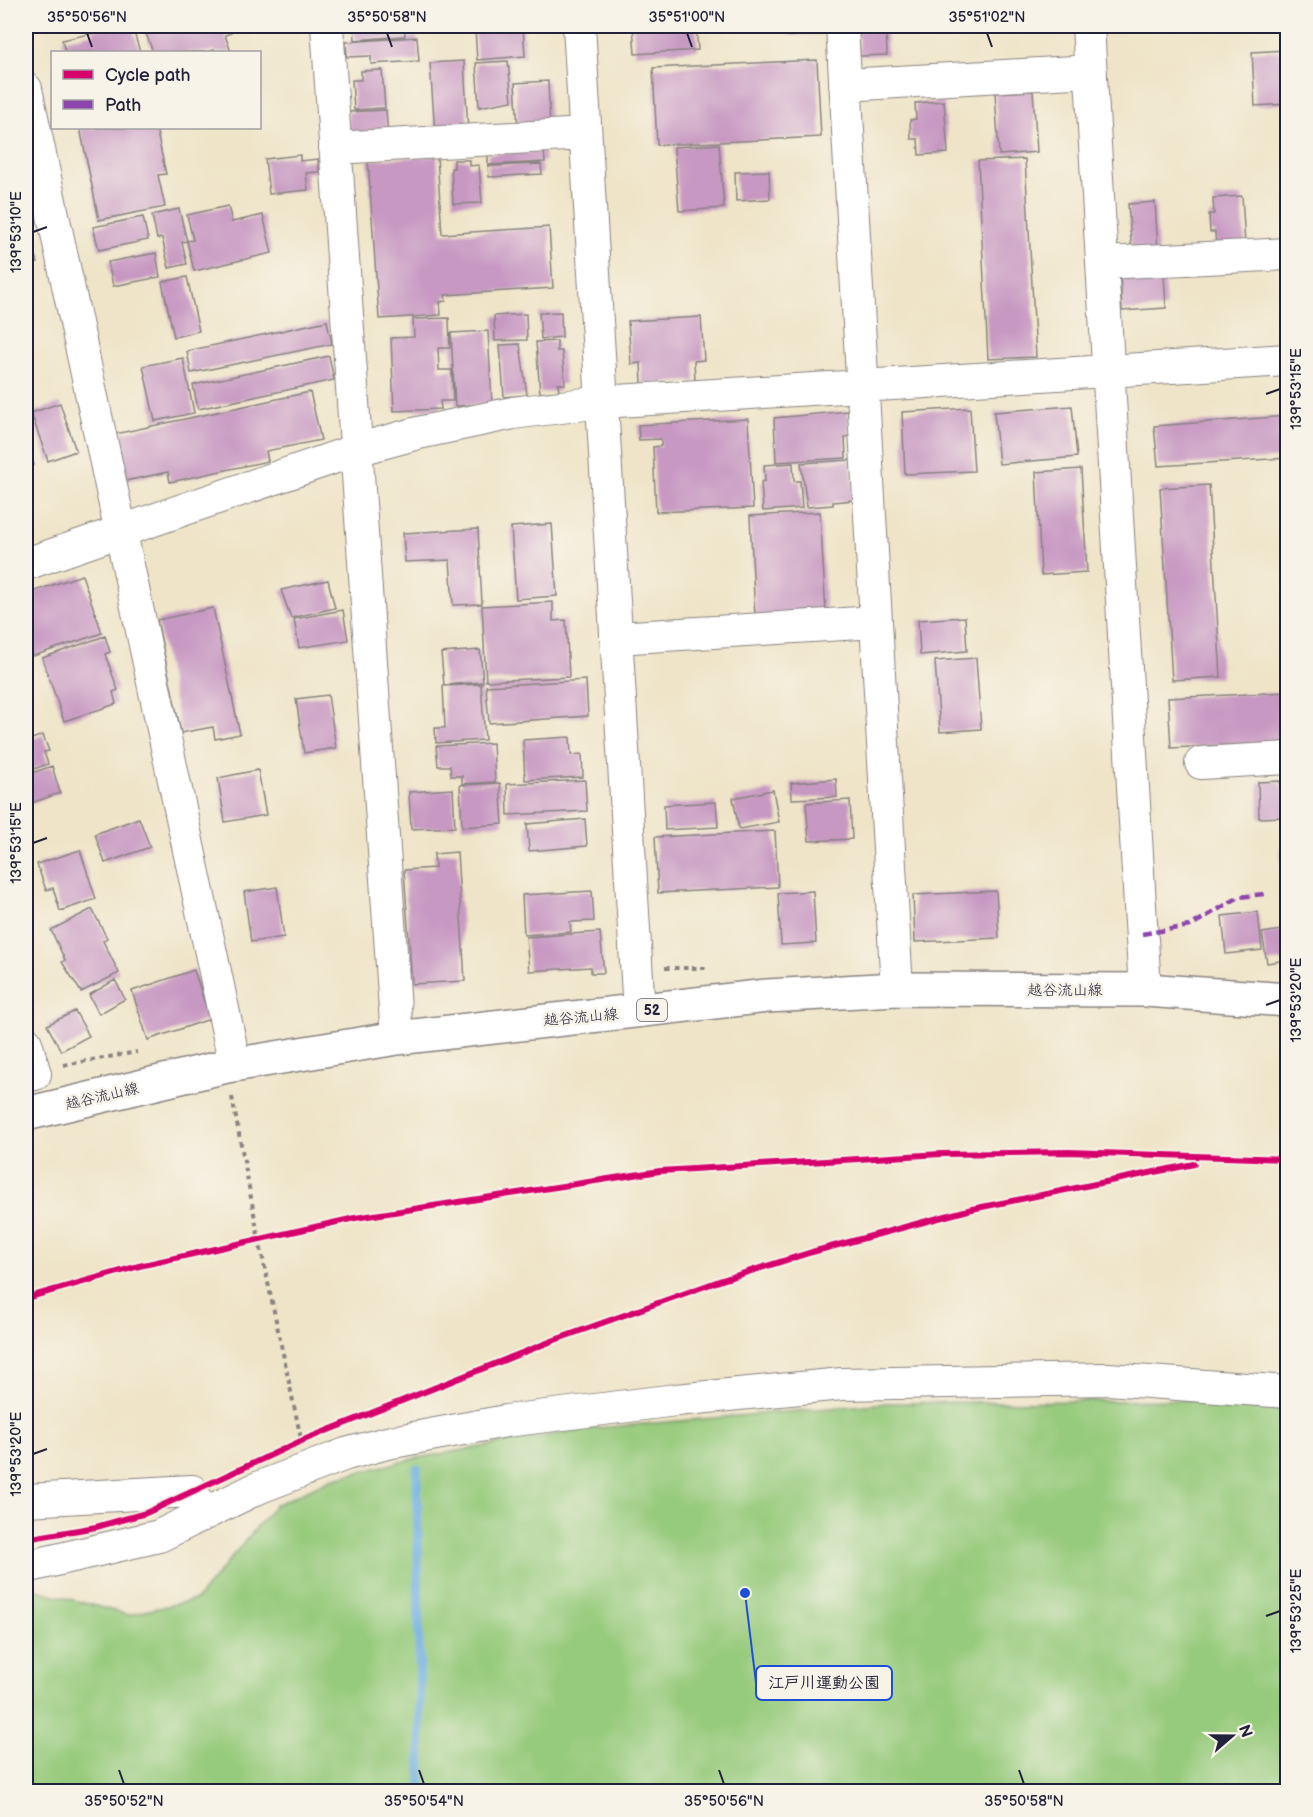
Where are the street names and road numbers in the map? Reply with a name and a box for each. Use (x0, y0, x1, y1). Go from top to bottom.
street label: 越谷流山線 (1027, 981, 1103, 1000)
road number: 52 (637, 999, 667, 1021)
street label: 越谷流山線 (543, 1005, 619, 1030)
street label: 越谷流山線 (63, 1079, 141, 1114)

